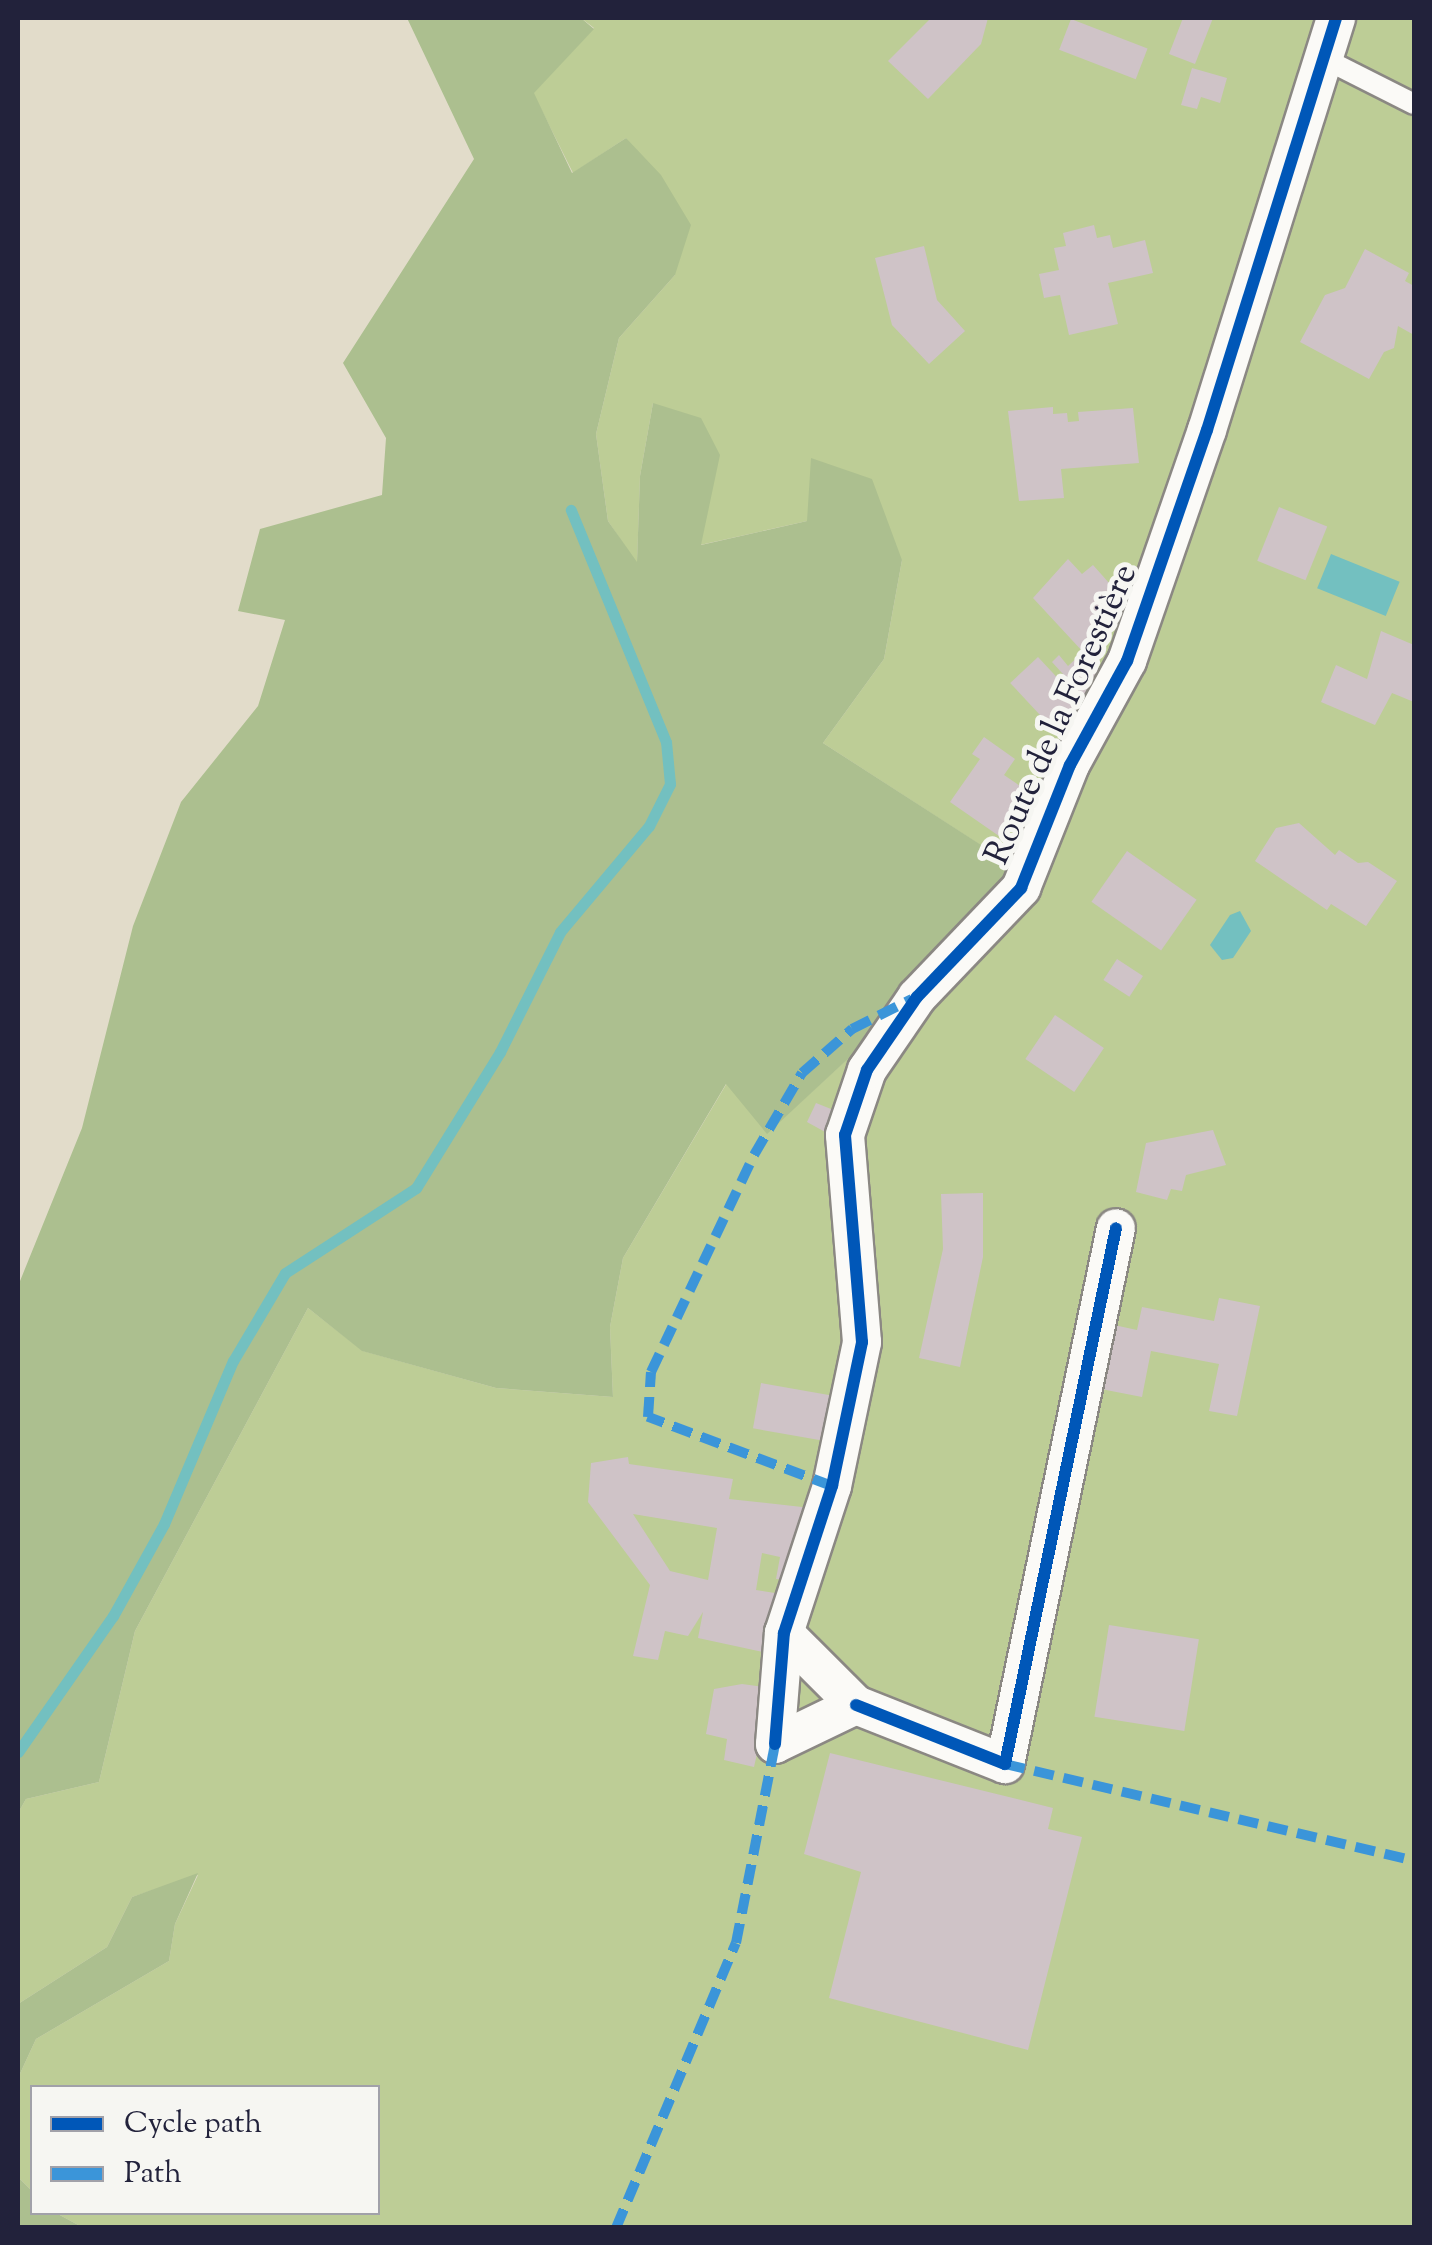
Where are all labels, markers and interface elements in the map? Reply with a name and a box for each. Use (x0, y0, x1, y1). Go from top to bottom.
street label: Route de la Forestière (978, 558, 1148, 872)
legend (30, 2085, 380, 2215)
text: Cycle path (124, 2103, 262, 2146)
text: Path (124, 2153, 182, 2196)

